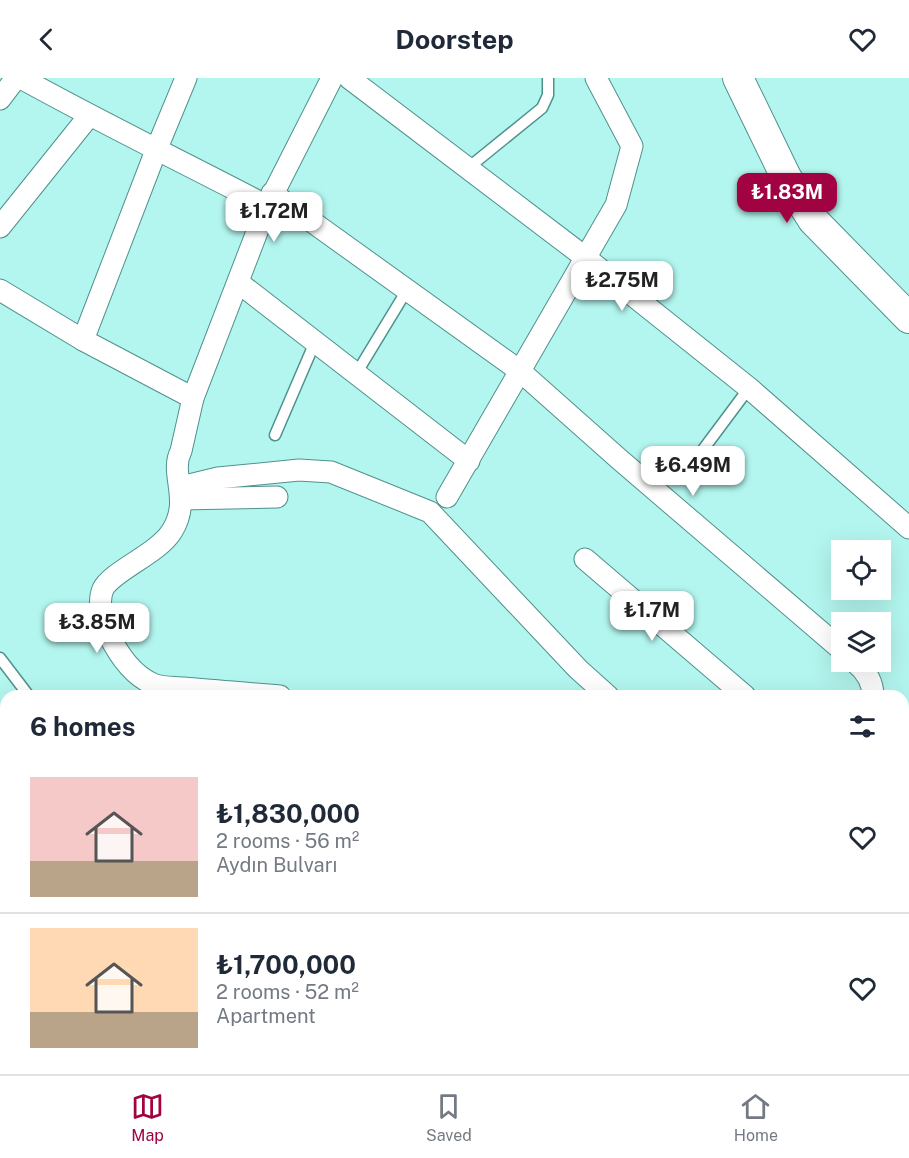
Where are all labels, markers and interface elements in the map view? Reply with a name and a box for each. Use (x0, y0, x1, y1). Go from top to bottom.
icon: back (30, 23, 63, 56)
text: Doorstep (395, 23, 514, 55)
icon: heart (846, 23, 879, 56)
pin: ₺1.83M (738, 173, 836, 224)
text: ₺1.83M (751, 180, 823, 204)
pin: ₺1.72M (225, 192, 323, 243)
text: ₺1.72M (239, 199, 309, 223)
pin: ₺2.75M (573, 261, 671, 312)
text: ₺2.75M (585, 268, 659, 292)
pin: ₺6.49M (644, 446, 742, 497)
text: ₺6.49M (655, 453, 731, 477)
map controls (831, 540, 891, 672)
button: locate (831, 540, 891, 600)
pin: ₺1.7M (610, 591, 694, 642)
text: ₺1.7M (624, 598, 680, 622)
pin: ₺3.85M (48, 603, 146, 654)
text: ₺3.85M (58, 610, 136, 634)
button: layers (831, 612, 891, 672)
icon: filters (846, 710, 879, 743)
text: 6 homes (30, 711, 135, 742)
text: ₺1,830,000 (216, 798, 360, 829)
icon: home (78, 801, 150, 873)
icon: heart (846, 821, 879, 854)
text: 2 rooms · 56 m² (216, 829, 359, 853)
text: Aydın Bulvarı (216, 853, 337, 877)
text: ₺1,700,000 (216, 949, 356, 980)
icon: home (78, 952, 150, 1024)
icon: heart (846, 972, 879, 1005)
text: 2 rooms · 52 m² (216, 980, 359, 1004)
text: Apartment (216, 1004, 316, 1028)
tab: Map (131, 1090, 164, 1145)
tab: Saved (426, 1090, 472, 1145)
tab: Home (734, 1090, 778, 1145)

